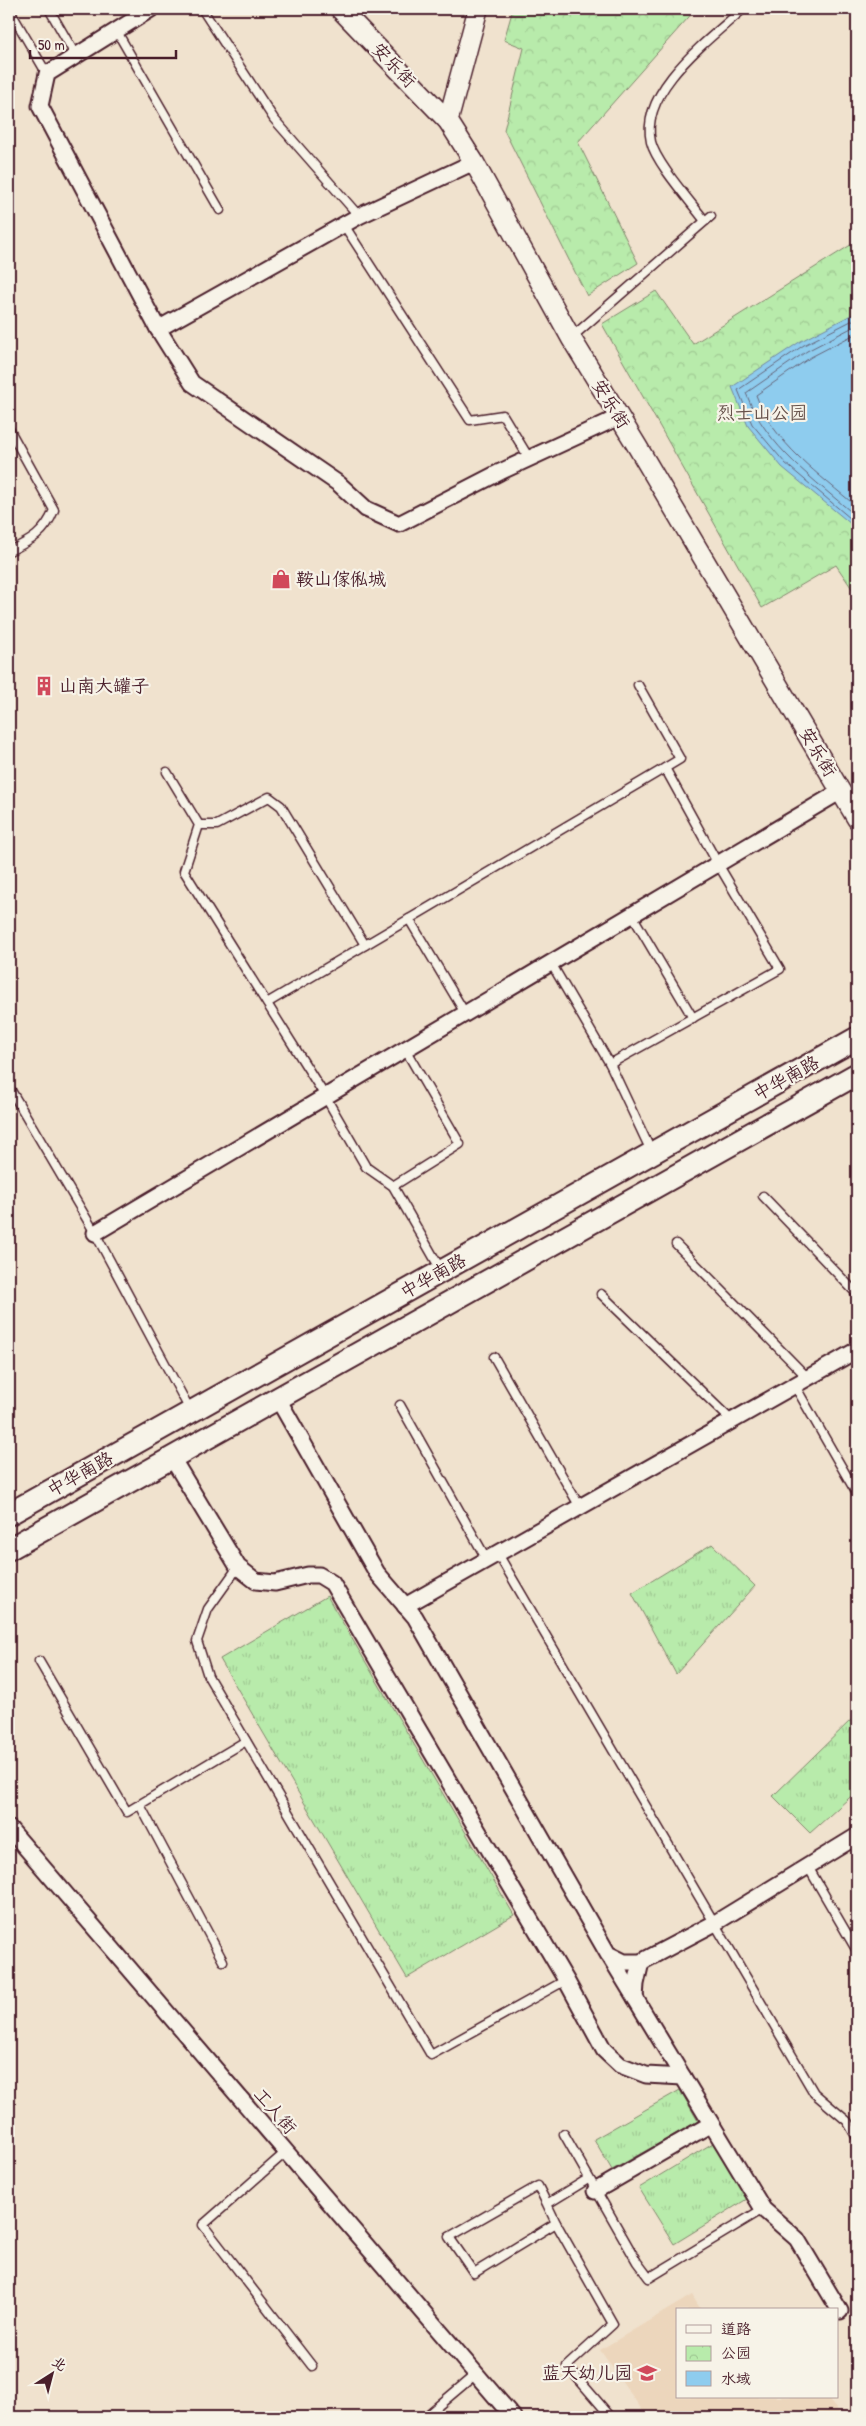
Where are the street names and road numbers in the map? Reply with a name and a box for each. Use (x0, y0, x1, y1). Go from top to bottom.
street label: 安乐街 (367, 37, 422, 93)
street label: 安乐街 (587, 374, 636, 433)
street label: 安乐街 (794, 722, 843, 781)
street label: 中华南路 (748, 1049, 823, 1106)
street label: 中华南路 (395, 1247, 470, 1304)
street label: 中华南路 (42, 1445, 117, 1502)
street label: 工人街 (248, 2082, 303, 2139)

